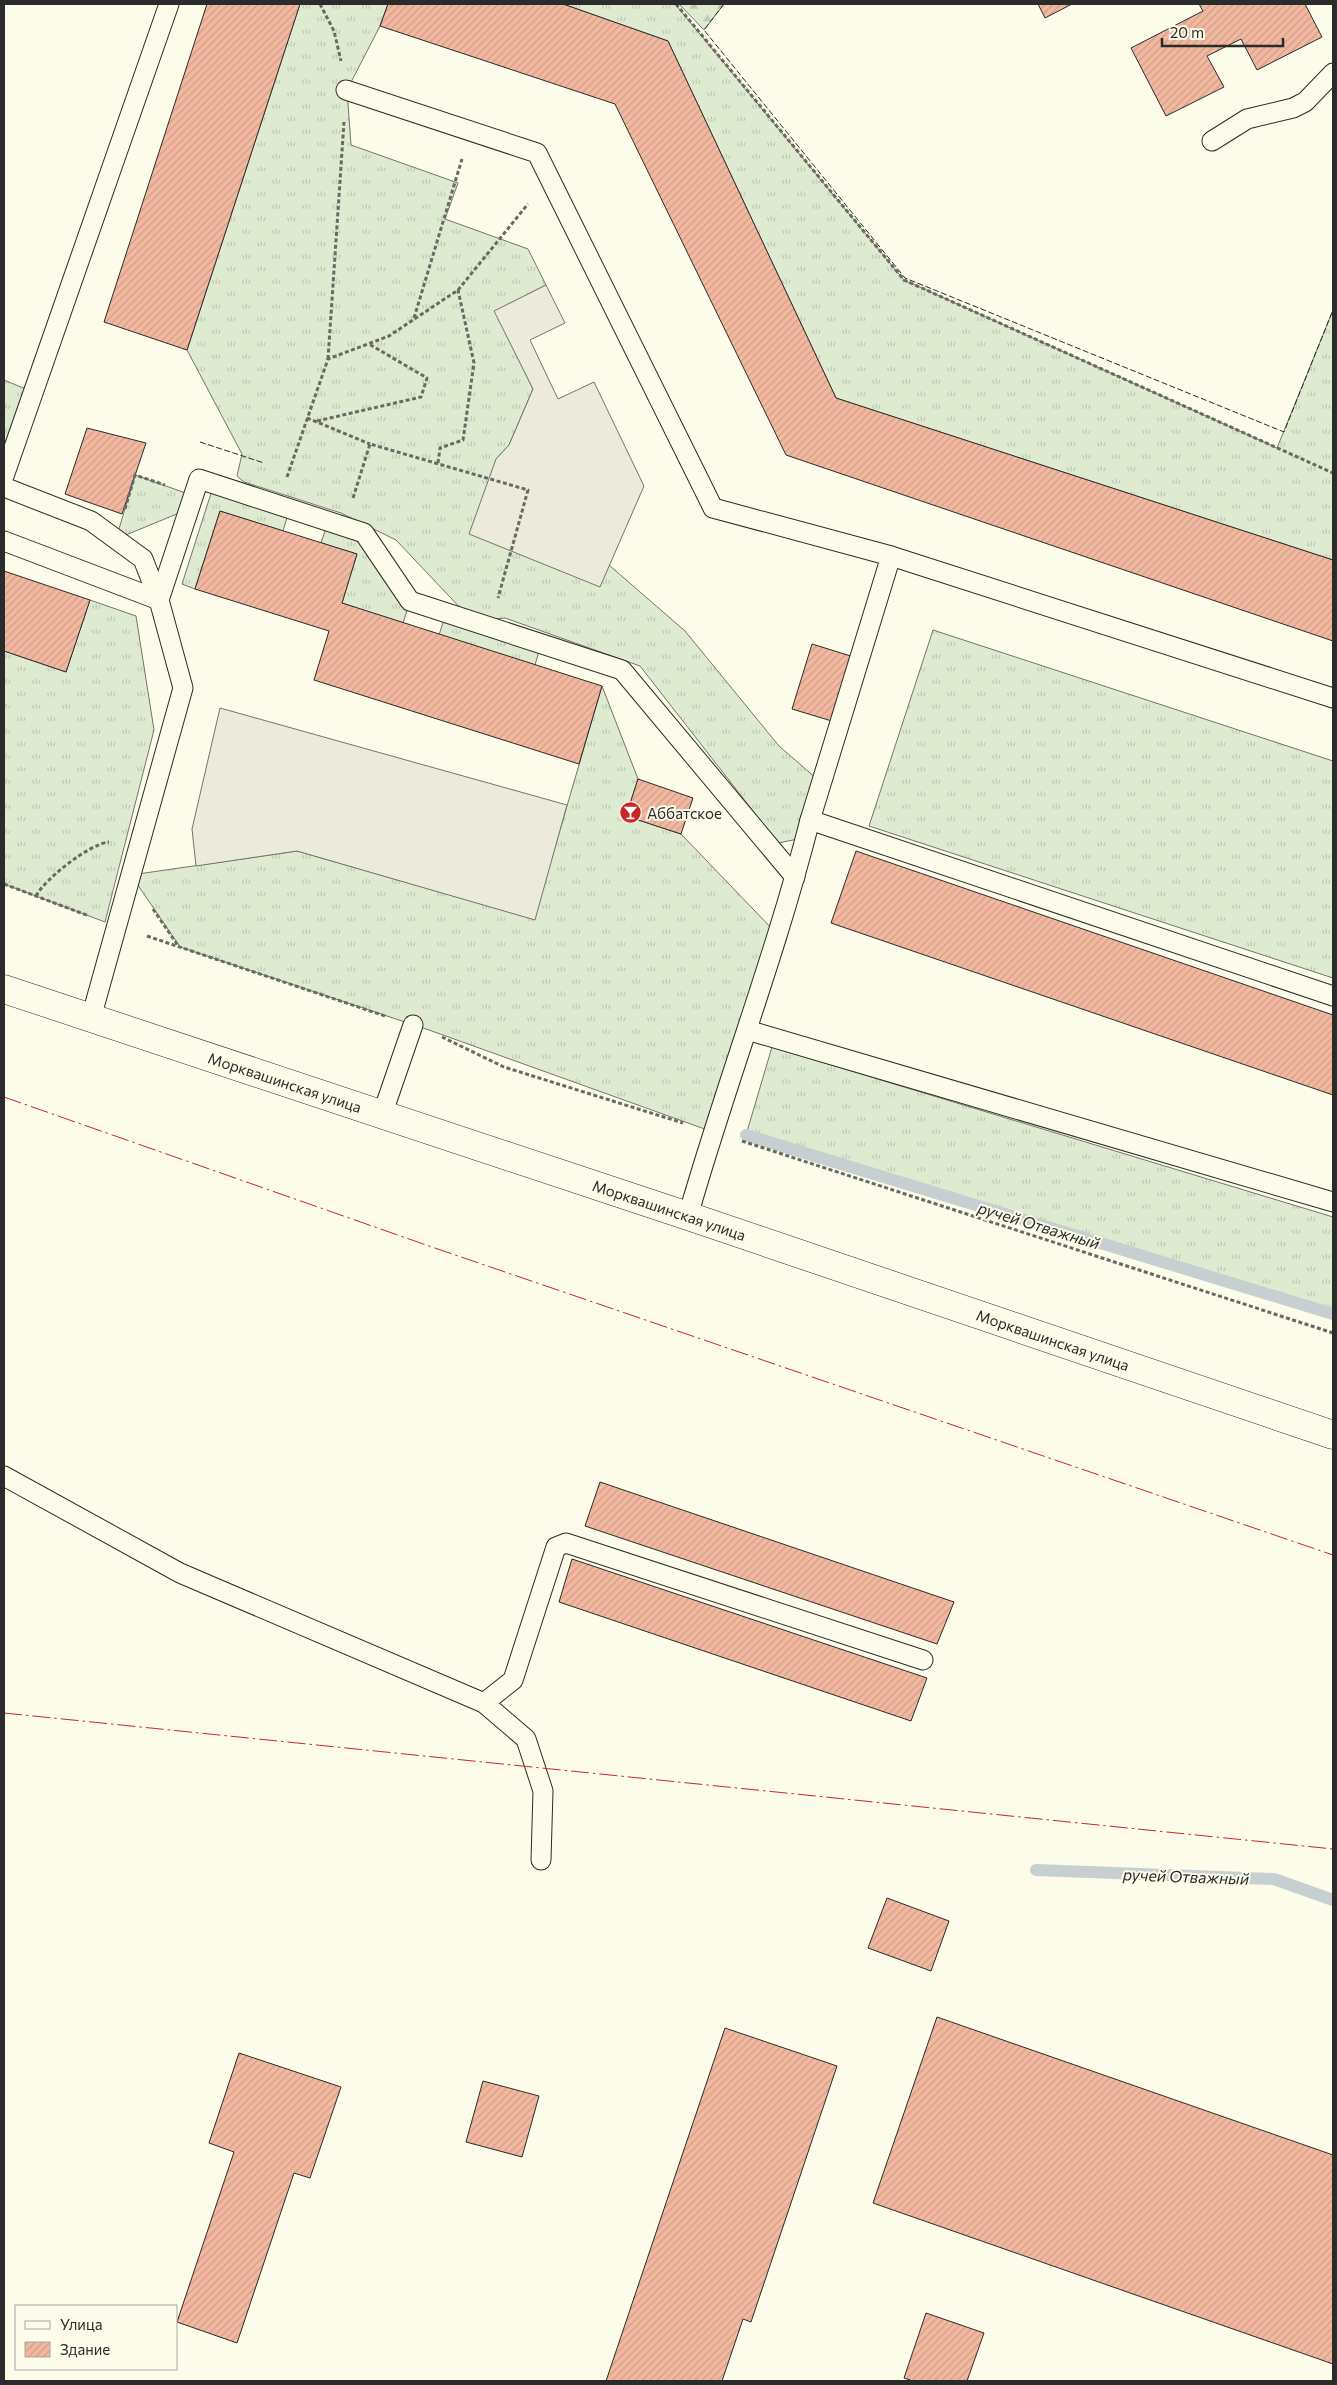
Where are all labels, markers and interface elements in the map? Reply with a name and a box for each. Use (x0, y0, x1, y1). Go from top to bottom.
scale bar (1162, 15, 1283, 47)
text: 20 m (1170, 23, 1204, 41)
bar icon: Аббатское (619, 801, 643, 825)
place label: Аббатское (647, 804, 722, 822)
street label: Морквашинская улица (206, 1048, 364, 1116)
street label: Морквашинская улица (590, 1176, 748, 1244)
water label: ручей Отважный (975, 1197, 1102, 1253)
street label: Морквашинская улица (974, 1306, 1132, 1374)
water label: ручей Отважный (1122, 1864, 1249, 1888)
legend (15, 2305, 178, 2370)
text: Улица (60, 2315, 102, 2333)
text: Здание (60, 2340, 110, 2358)

